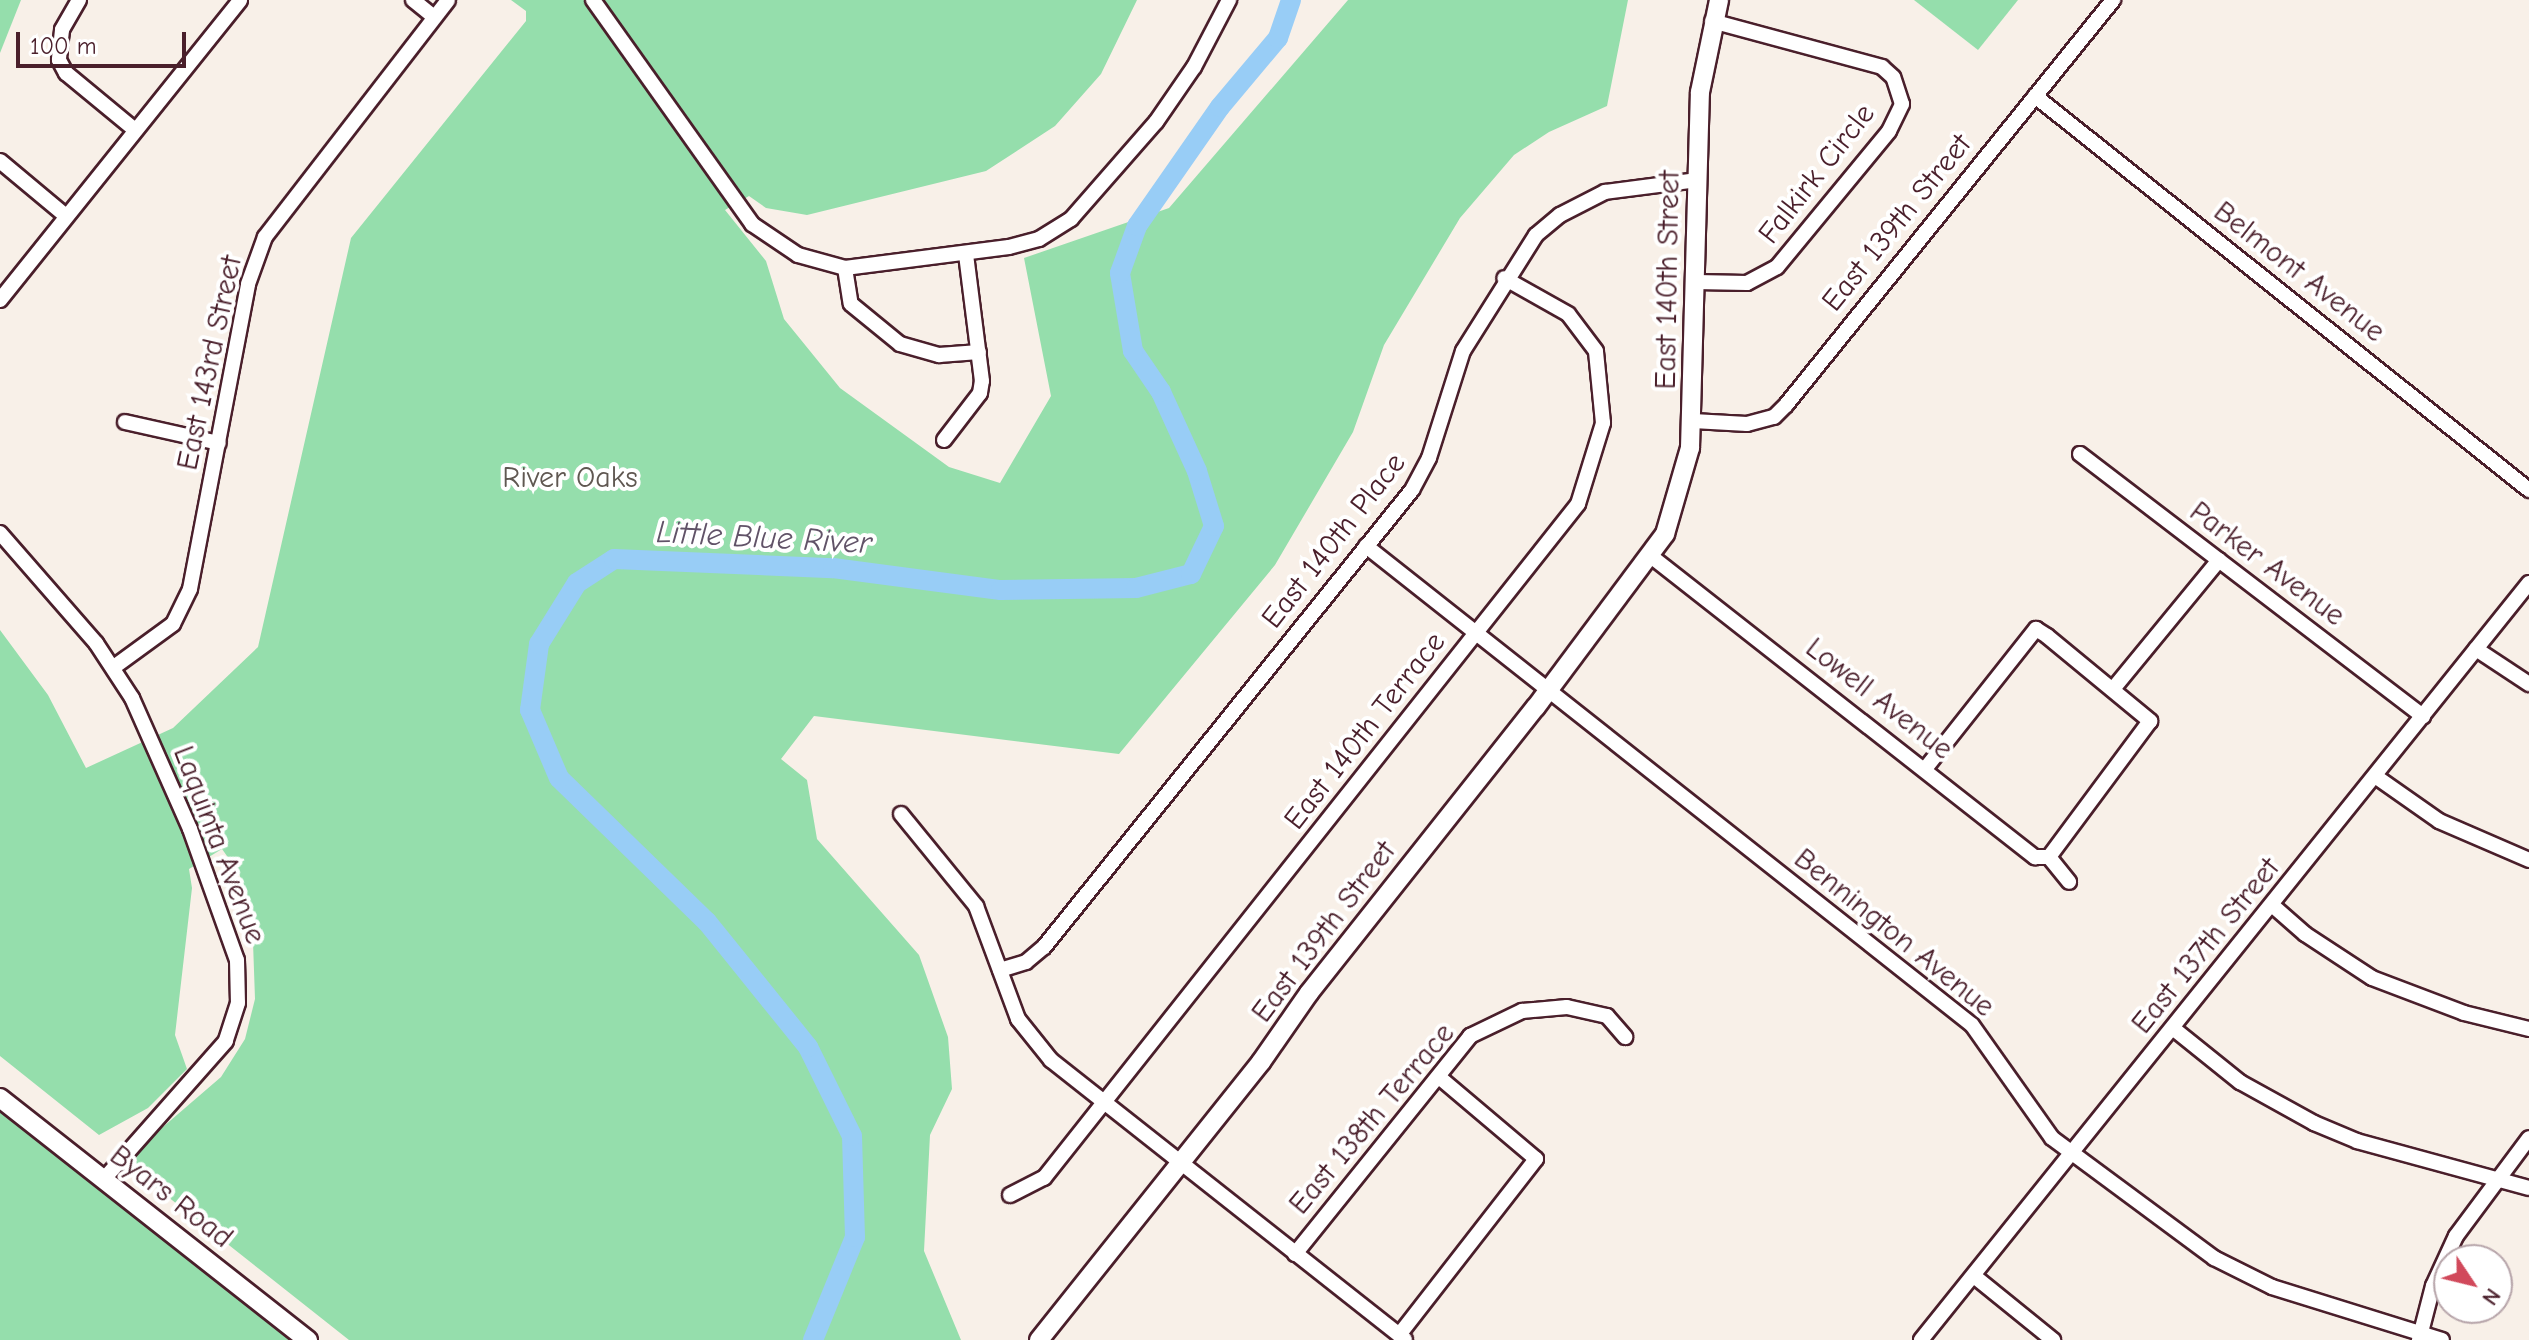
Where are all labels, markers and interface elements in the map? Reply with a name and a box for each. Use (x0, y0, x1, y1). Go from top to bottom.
scale bar (20, 16, 190, 66)
text: 100 m (30, 32, 97, 60)
street label: Falkirk Circle (1751, 97, 1883, 251)
street label: East 139th Street (1815, 127, 1979, 319)
street label: East 140th Street (1648, 170, 1688, 390)
street label: Belmont Avenue (2206, 194, 2392, 350)
street label: East 143rd Street (170, 253, 250, 473)
street label: East 140th Place (1254, 446, 1414, 636)
park label: River Oaks (502, 460, 638, 496)
street label: Parker Avenue (2182, 494, 2352, 634)
water label: Little Blue River (655, 513, 873, 563)
street label: East 140th Terrace (1277, 625, 1453, 837)
street label: Lowell Avenue (1798, 630, 1960, 768)
street label: Laquinta Avenue (165, 741, 273, 949)
street label: East 139th Street (1244, 834, 1404, 1030)
street label: Bennington Avenue (1786, 841, 2002, 1025)
street label: East 137th Street (2124, 851, 2288, 1041)
street label: East 138th Terrace (1282, 1016, 1462, 1222)
street label: Byars Road (102, 1138, 240, 1256)
north arrow (2433, 1244, 2513, 1324)
text: N (2476, 1283, 2506, 1310)

